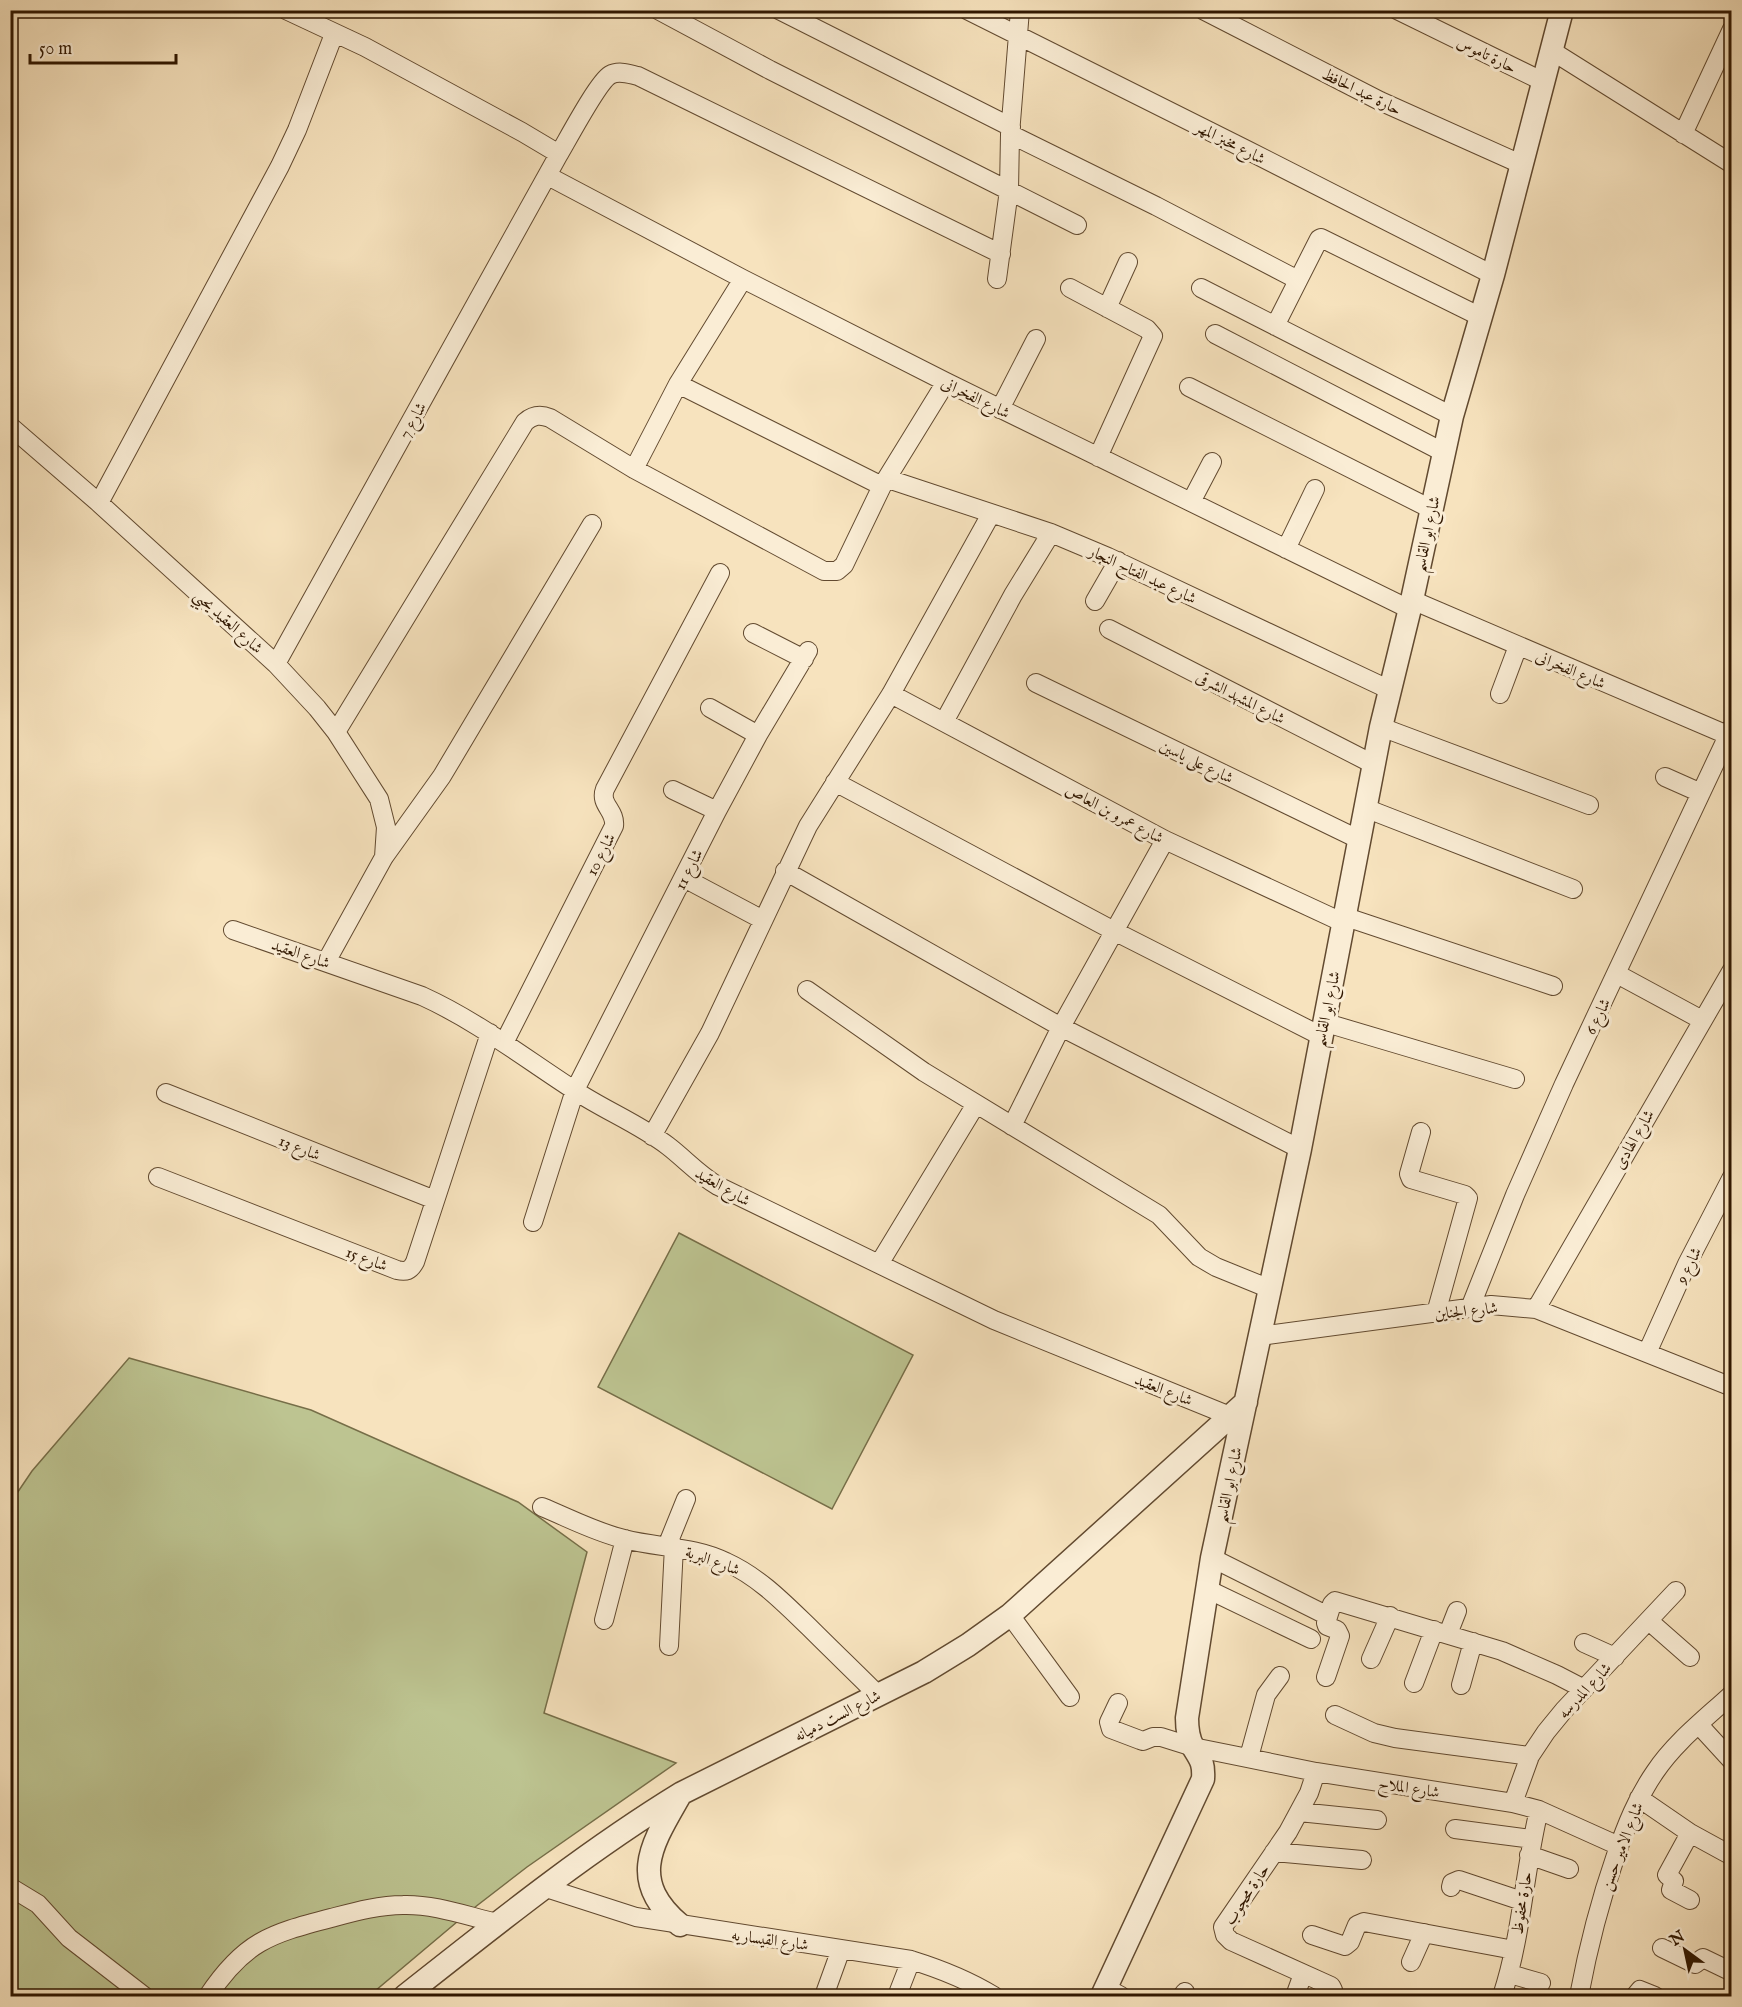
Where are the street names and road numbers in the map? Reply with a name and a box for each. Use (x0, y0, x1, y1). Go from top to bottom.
street label: حارة تاموس (1453, 33, 1519, 79)
street label: حارة عبد الحافظ (1318, 65, 1404, 121)
street label: شارع مخبز المهر (1189, 117, 1268, 172)
street label: شارع الفخرانى (937, 374, 1013, 426)
street label: شارع 7 (396, 399, 434, 444)
street label: شارع ابو القاسم (1410, 495, 1451, 575)
street label: شارع عبد الفتاح النجار (1082, 541, 1199, 612)
street label: شارع العقيد يحيي (186, 586, 266, 662)
street label: شارع الفخرانى (1531, 647, 1608, 696)
street label: شارع المشهد الشرقى (1191, 668, 1288, 732)
street label: شارع على ياسين (1155, 736, 1236, 791)
street label: شارع عمرو بن العاص (1060, 780, 1167, 851)
street label: شارع 10 (583, 830, 623, 880)
street label: شارع 11 (671, 846, 710, 895)
street label: شارع العقيد (268, 936, 332, 976)
street label: شارع ابو القاسم (1310, 970, 1351, 1050)
street label: شارع 6 (1581, 995, 1618, 1039)
street label: شارع الهادى (1610, 1107, 1661, 1174)
street label: شارع 13 (275, 1131, 323, 1168)
street label: شارع العقيد (690, 1164, 753, 1213)
street label: شارع 15 (342, 1243, 390, 1279)
street label: شارع 9 (1672, 1244, 1709, 1289)
street label: شارع الجناين (1433, 1299, 1499, 1327)
street label: شارع العقيد (1131, 1370, 1195, 1413)
street label: شارع ابو القاسم (1212, 1446, 1253, 1526)
street label: شارع البربة (682, 1543, 742, 1583)
street label: شارع المدرسه (1554, 1659, 1618, 1725)
street label: شارع الست دميانه (791, 1686, 885, 1749)
street label: شارع الملاح (1376, 1774, 1441, 1807)
street label: شارع الامير حسن (1597, 1800, 1651, 1894)
street label: حارة محجوب (1221, 1861, 1275, 1929)
street label: حارة محفوظ (1508, 1871, 1538, 1936)
street label: شارع القيساريه (730, 1926, 810, 1958)

